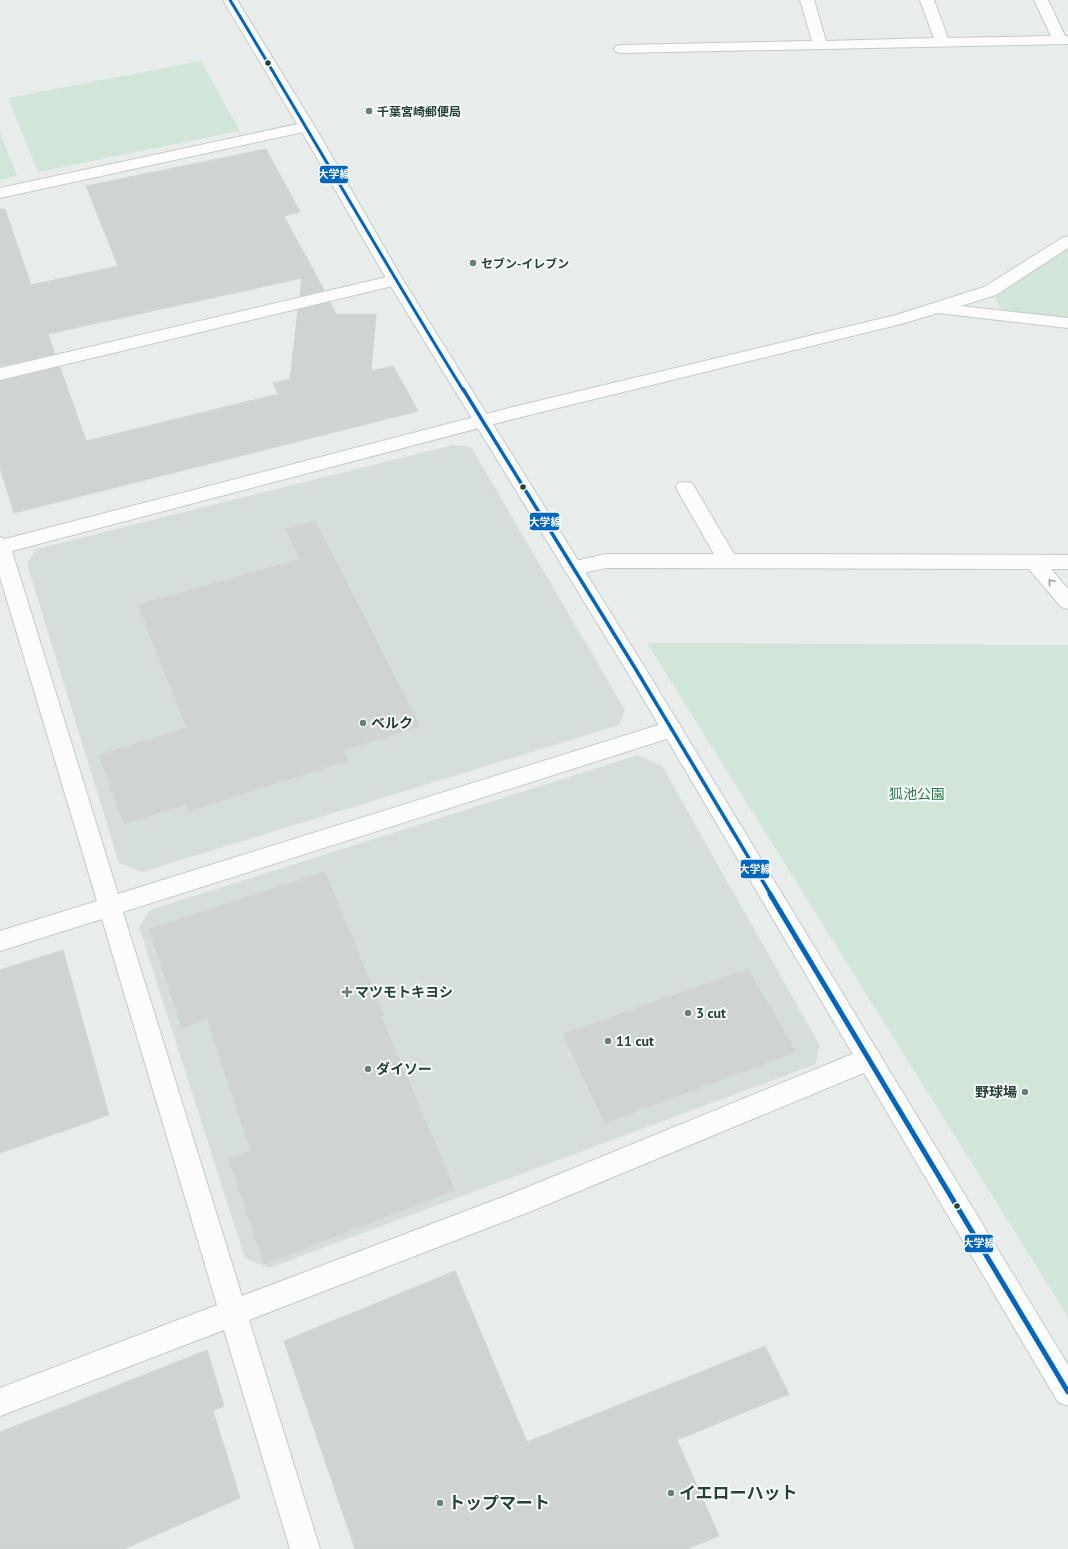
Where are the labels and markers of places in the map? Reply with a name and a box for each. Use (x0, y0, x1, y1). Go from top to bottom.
unlabelled marker (263, 58, 273, 68)
place label: 千葉宮崎郵便局 (377, 104, 461, 119)
marker: 千葉宮崎郵便局 (364, 106, 374, 116)
place label: セブン-イレブン (481, 256, 569, 271)
marker: セブン-イレブン (468, 258, 478, 268)
unlabelled marker (518, 482, 528, 492)
place label: ベルク (371, 714, 413, 732)
marker: ベルク (358, 718, 368, 728)
place label: マツモトキヨシ (355, 983, 453, 1001)
marker: マツモトキヨシ (342, 987, 352, 997)
place label: 3 cut (696, 1004, 726, 1022)
marker: 3 cut (683, 1008, 693, 1018)
place label: 11 cut (616, 1032, 654, 1050)
marker: 11 cut (603, 1036, 613, 1046)
place label: ダイソー (376, 1060, 432, 1078)
marker: ダイソー (363, 1064, 373, 1074)
place label: 野球場 (975, 1083, 1017, 1101)
marker: 野球場 (1020, 1087, 1030, 1097)
unlabelled marker (952, 1201, 962, 1211)
place label: イエローハット (679, 1482, 798, 1504)
marker: イエローハット (666, 1488, 676, 1498)
place label: トップマート (448, 1492, 550, 1514)
marker: トップマート (435, 1498, 445, 1508)

